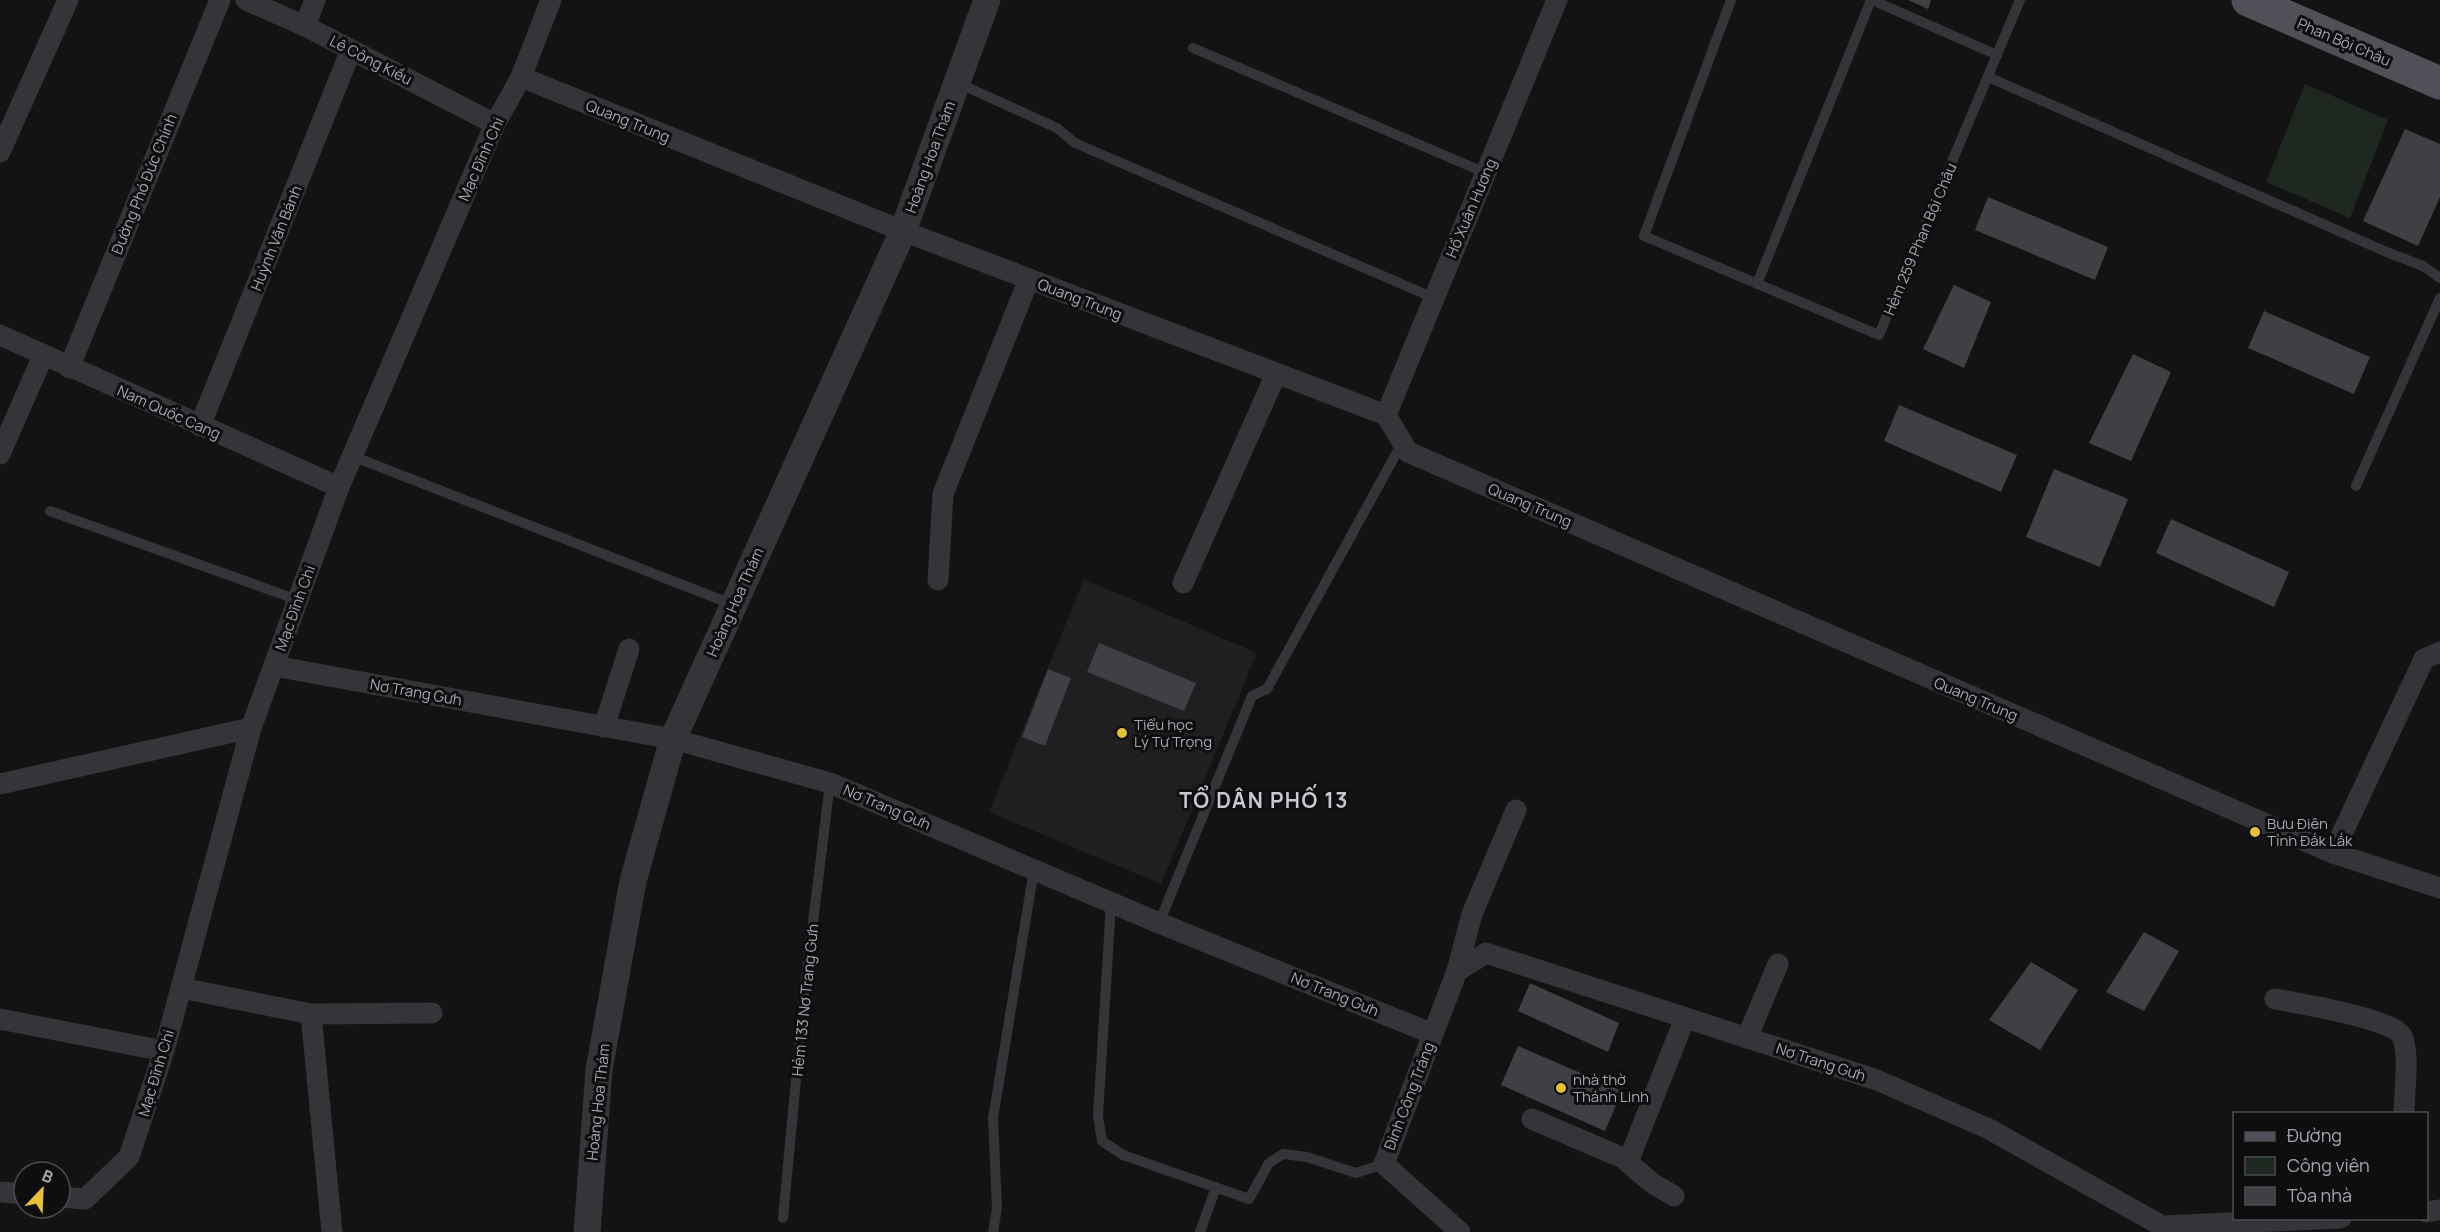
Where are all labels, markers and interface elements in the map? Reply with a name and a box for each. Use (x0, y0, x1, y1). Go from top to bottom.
street label: Phan Bội Châu (2294, 13, 2394, 71)
street label: Lê Công Kiều (326, 30, 416, 90)
street label: Quang Trung (583, 95, 673, 147)
street label: Hoàng Hoa Thám (900, 98, 960, 216)
street label: Đường Phó Đức Chính (106, 111, 182, 257)
street label: Mạc Đĩnh Chi (453, 114, 509, 204)
street label: Hồ Xuân Hương (1441, 155, 1501, 261)
street label: Hẻm 259 Phan Bội Châu (1878, 159, 1962, 319)
street label: Huỳnh Văn Bánh (245, 182, 307, 294)
street label: Quang Trung (1035, 273, 1125, 325)
street label: Nam Quốc Cang (114, 380, 224, 444)
street label: Quang Trung (1485, 478, 1575, 532)
street label: Hoàng Hoa Thám (701, 544, 769, 660)
street label: Mạc Đĩnh Chi (270, 562, 320, 654)
street label: Quang Trung (1931, 672, 2021, 726)
street label: Nơ Trang Gưh (368, 674, 464, 710)
place label: Tiểu học Lý Tự Trọng (1134, 714, 1212, 752)
marker: Tiểu học Lý Tự Trọng (1115, 726, 1129, 740)
street label: Nơ Trang Gưh (840, 779, 934, 835)
district label: TỔ DÂN PHỐ 13 (1179, 784, 1349, 814)
place label: Bưu Điện Tỉnh Đắk Lắk (2267, 813, 2353, 851)
marker: Bưu Điện Tỉnh Đắk Lắk (2248, 825, 2262, 839)
street label: Hẻm 133 Nơ Trang Gưh (787, 923, 823, 1077)
street label: Nơ Trang Gưh (1288, 967, 1382, 1021)
street label: Mạc Đĩnh Chi (133, 1027, 179, 1119)
street label: Nơ Trang Gưh (1774, 1038, 1869, 1086)
street label: Đinh Công Tráng (1379, 1039, 1439, 1153)
street label: Hoàng Hoa Thám (581, 1042, 615, 1162)
place label: nhà thờ Thánh Linh (1573, 1069, 1649, 1107)
marker: nhà thờ Thánh Linh (1554, 1081, 1568, 1095)
legend (2233, 1112, 2428, 1220)
text: Đường (2287, 1123, 2342, 1147)
text: Công viên (2287, 1153, 2370, 1177)
north arrow (12, 1160, 72, 1220)
text: B (39, 1164, 57, 1188)
text: Tòa nhà (2287, 1183, 2352, 1207)

